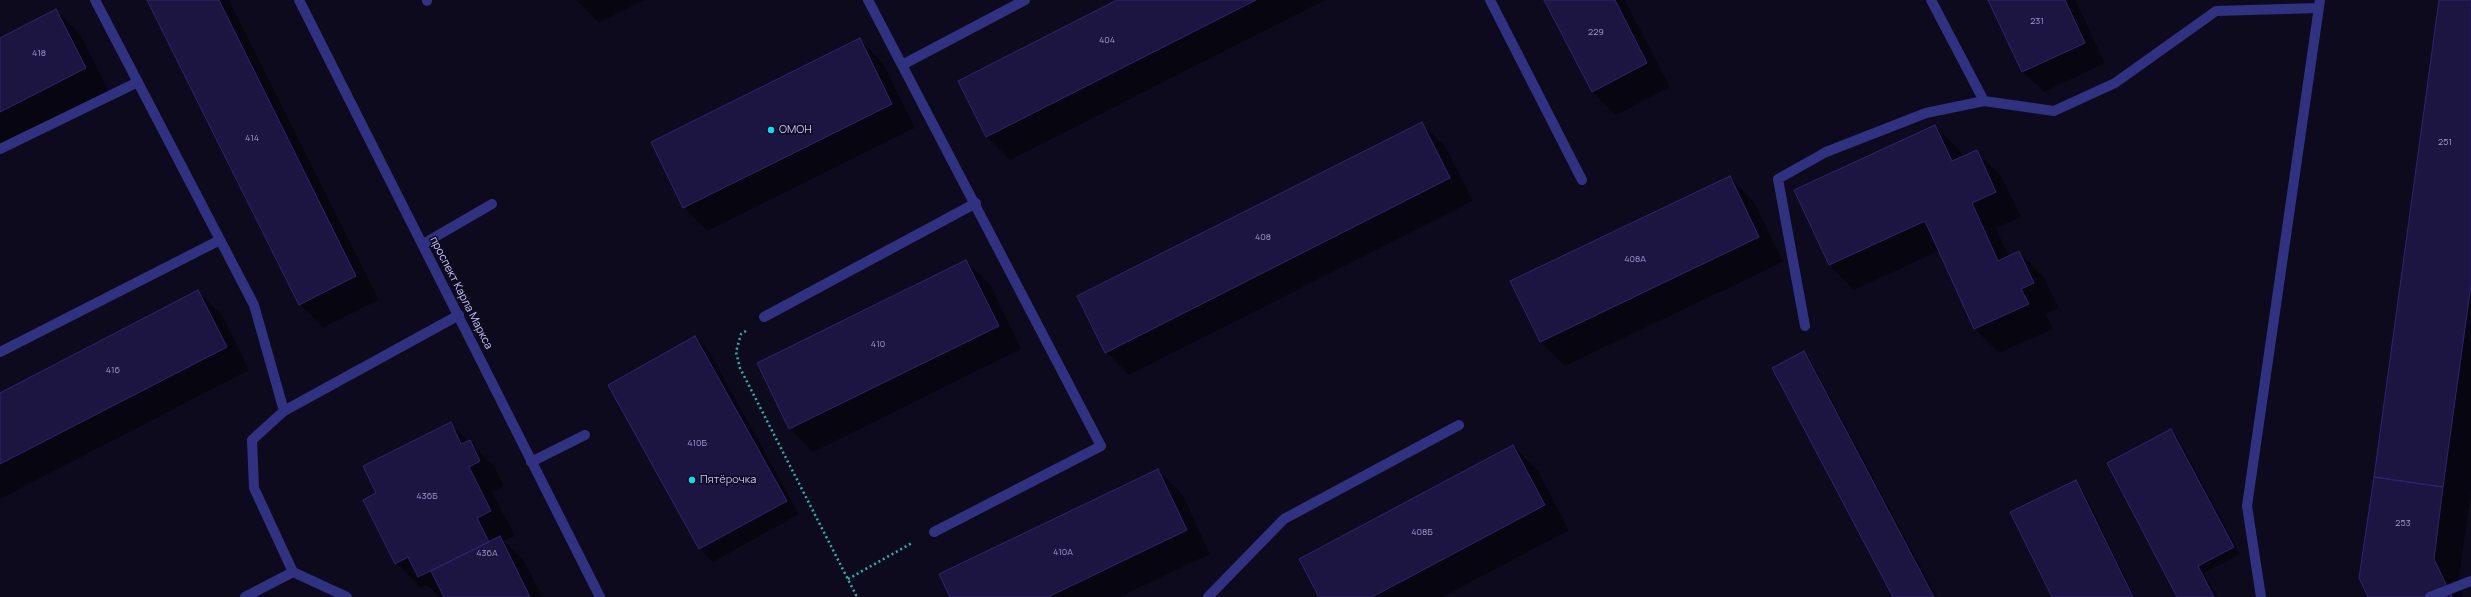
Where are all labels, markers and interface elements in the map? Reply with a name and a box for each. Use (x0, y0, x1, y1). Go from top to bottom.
house number: 231 (2030, 16, 2044, 26)
house number: 229 (1588, 27, 1604, 37)
house number: 404 (1099, 35, 1115, 45)
house number: 418 (32, 48, 46, 58)
place label: ОМОН (779, 123, 812, 137)
marker: ОМОН (766, 125, 776, 135)
house number: 414 (245, 133, 259, 143)
house number: 251 (2438, 137, 2452, 147)
house number: 408 (1255, 232, 1271, 242)
street label: проспект Карла Маркса (427, 235, 495, 351)
house number: 408А (1624, 254, 1646, 264)
house number: 410 (871, 339, 885, 349)
house number: 416 (106, 365, 120, 375)
house number: 410Б (687, 438, 707, 448)
place label: Пятёрочка (700, 473, 756, 487)
marker: Пятёрочка (687, 475, 697, 485)
house number: 436Б (416, 491, 438, 501)
house number: 253 (2395, 518, 2411, 528)
house number: 408Б (1411, 527, 1433, 537)
house number: 410А (1053, 547, 1073, 557)
house number: 436А (476, 548, 498, 558)

